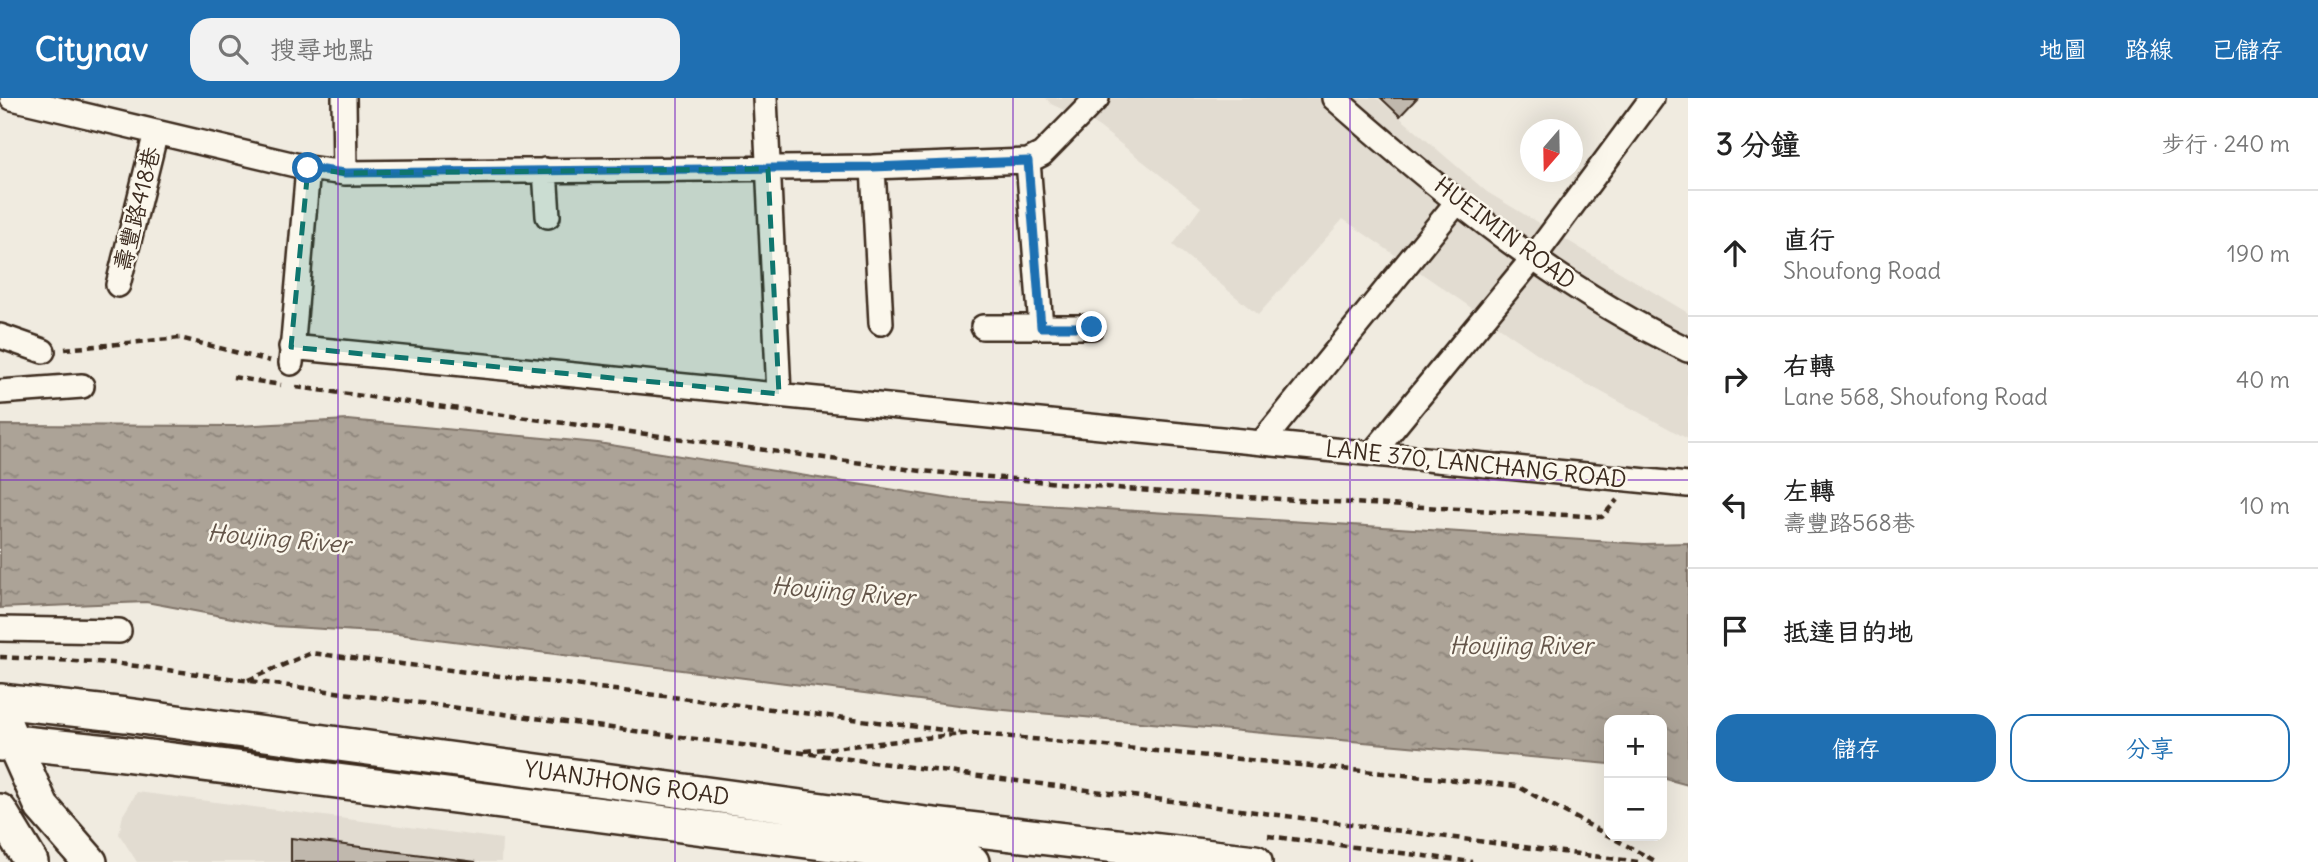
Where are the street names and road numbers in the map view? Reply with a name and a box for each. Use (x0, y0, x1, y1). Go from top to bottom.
street label: 壽豐路418巷 (107, 143, 166, 274)
street label: HUEIMIN ROAD (1429, 170, 1582, 295)
street label: LANE 370, LANCHANG ROAD (1324, 433, 1628, 494)
street label: YUANJHONG ROAD (523, 754, 731, 811)

